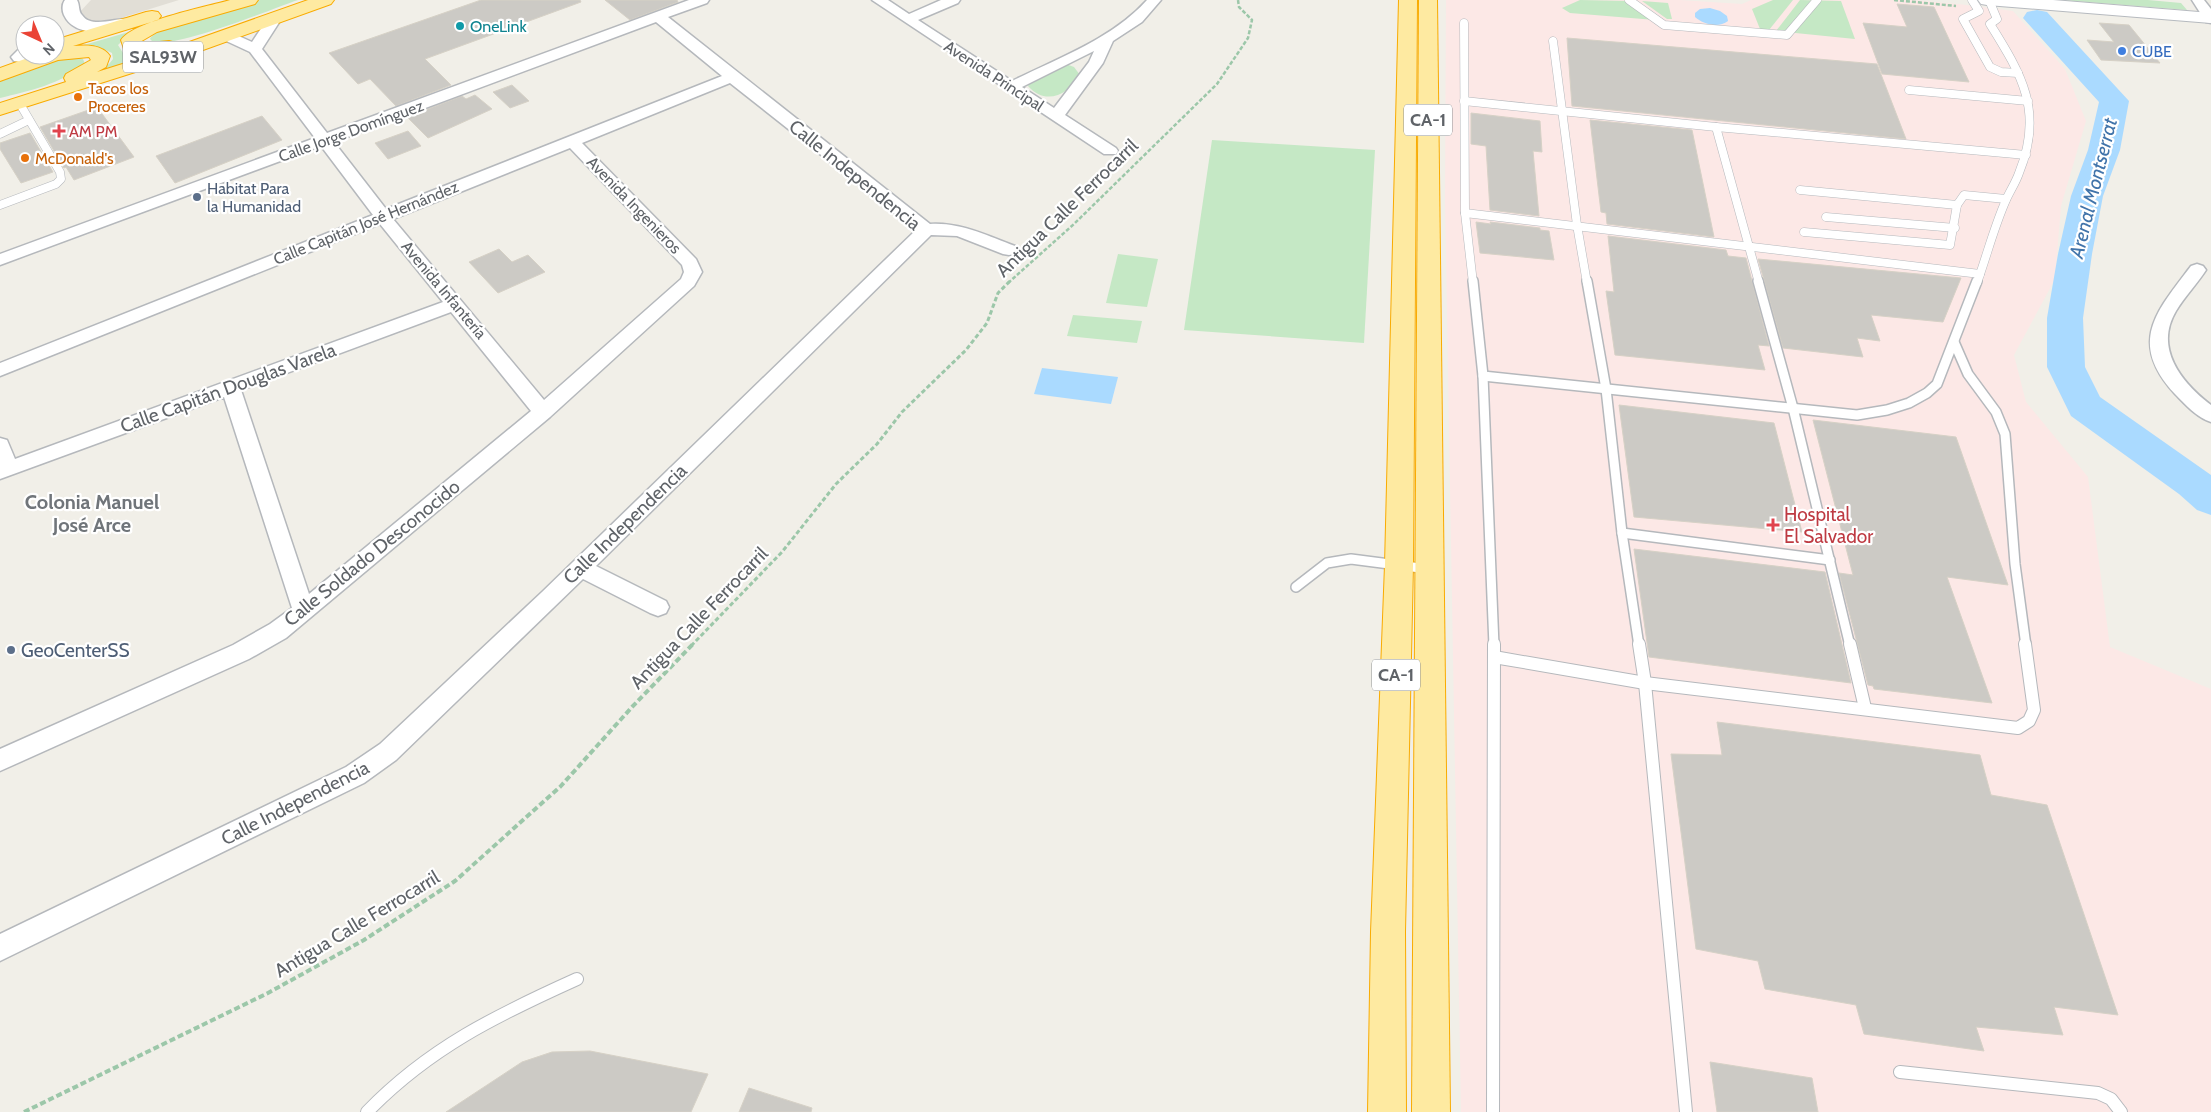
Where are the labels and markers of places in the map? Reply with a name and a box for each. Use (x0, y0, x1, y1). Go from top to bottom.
place label: OneLink (470, 17, 527, 36)
marker: OneLink (454, 20, 466, 32)
place label: CUBE (2132, 42, 2172, 61)
marker: CUBE (2116, 45, 2128, 57)
place label: Tacos los Proceres (88, 79, 149, 116)
marker: Tacos los Proceres (72, 91, 84, 103)
place label: AM PM (69, 122, 117, 141)
marker: AM PM (53, 125, 65, 137)
place label: McDonald's (35, 149, 114, 168)
marker: McDonald's (19, 152, 31, 164)
place label: Habitat Para la Humanidad (207, 179, 301, 216)
marker: Habitat Para la Humanidad (191, 191, 203, 203)
place label: Hospital El Salvador (1784, 503, 1873, 548)
marker: Hospital El Salvador (1766, 518, 1780, 532)
place label: GeoCenterSS (21, 639, 130, 662)
marker: GeoCenterSS (5, 644, 17, 656)

